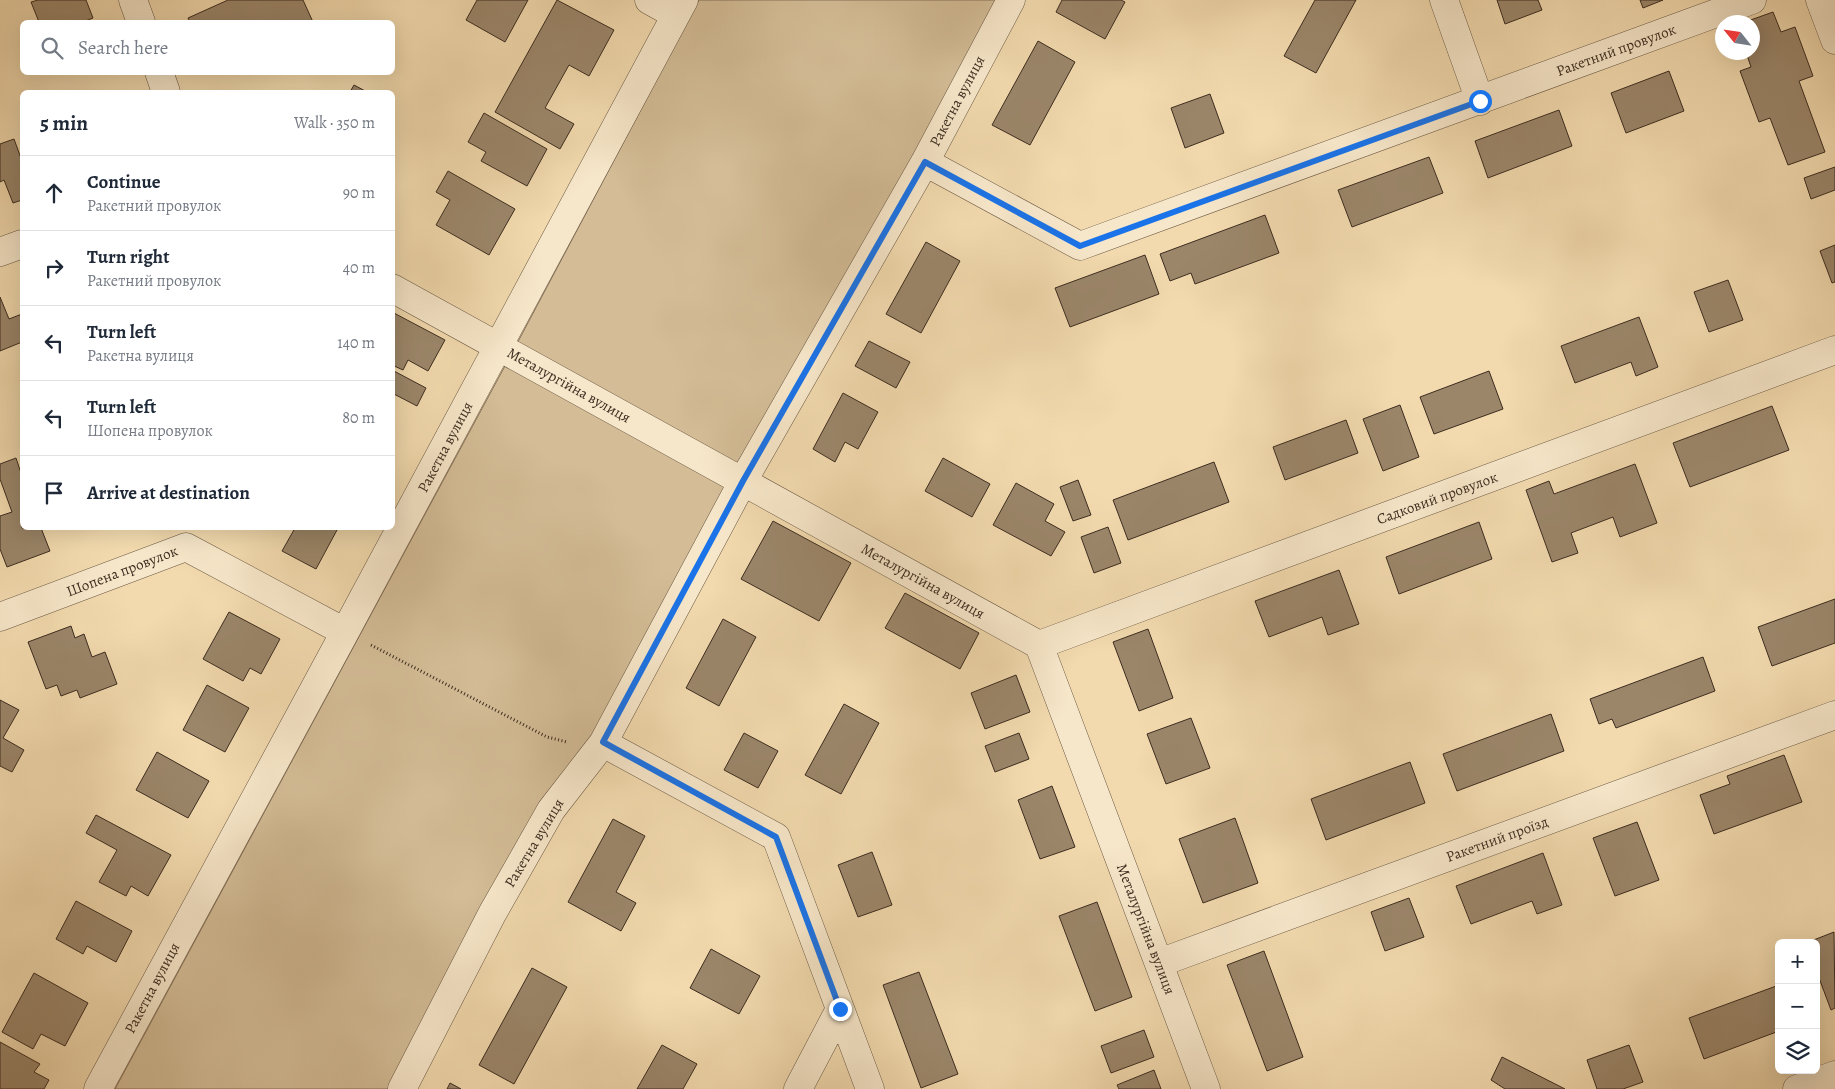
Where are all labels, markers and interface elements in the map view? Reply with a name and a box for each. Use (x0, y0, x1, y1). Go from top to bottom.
north arrow (1715, 15, 1760, 60)
street label: Ракетний провулок (1553, 19, 1679, 81)
search box (20, 20, 395, 75)
icon: search (38, 34, 66, 62)
text: Search here (78, 35, 168, 61)
street label: Ракетна вулиця (925, 52, 989, 150)
route start (1469, 90, 1492, 113)
text: 5 min (40, 109, 88, 137)
text: Walk · 350 m (294, 112, 375, 134)
text: Continue (87, 169, 161, 195)
icon: ahead (40, 179, 68, 207)
text: 90 m (343, 182, 375, 204)
text: Ракетний провулок (87, 195, 221, 217)
text: Turn right (87, 244, 169, 270)
icon: right (40, 254, 68, 282)
text: 40 m (343, 257, 375, 279)
text: Ракетний провулок (87, 270, 221, 292)
text: Turn left (87, 319, 156, 345)
icon: left (40, 329, 68, 357)
text: 140 m (337, 332, 375, 354)
street label: Металургійна вулиця (504, 343, 634, 427)
text: Ракетна вулиця (87, 345, 194, 367)
text: Turn left (87, 394, 156, 420)
street label: Ракетна вулиця (413, 398, 477, 496)
icon: left (40, 404, 68, 432)
text: 80 m (342, 407, 375, 429)
text: Шопена провулок (87, 420, 213, 442)
street label: Садковий провулок (1374, 467, 1500, 529)
icon: arrive (40, 479, 68, 507)
text: Arrive at destination (87, 480, 250, 506)
street label: Металургійна вулиця (858, 539, 988, 623)
street label: Шопена провулок (63, 540, 181, 601)
street label: Ракетна вулиця (500, 795, 568, 891)
street label: Ракетний проїзд (1443, 811, 1551, 867)
street label: Металургійна вулиця (1112, 861, 1180, 997)
street label: Ракетна вулиця (120, 939, 184, 1037)
map controls (1775, 939, 1820, 1074)
button: + (1775, 939, 1820, 984)
button: − (1775, 984, 1820, 1029)
route end (829, 998, 852, 1021)
button: layers (1775, 1029, 1820, 1074)

